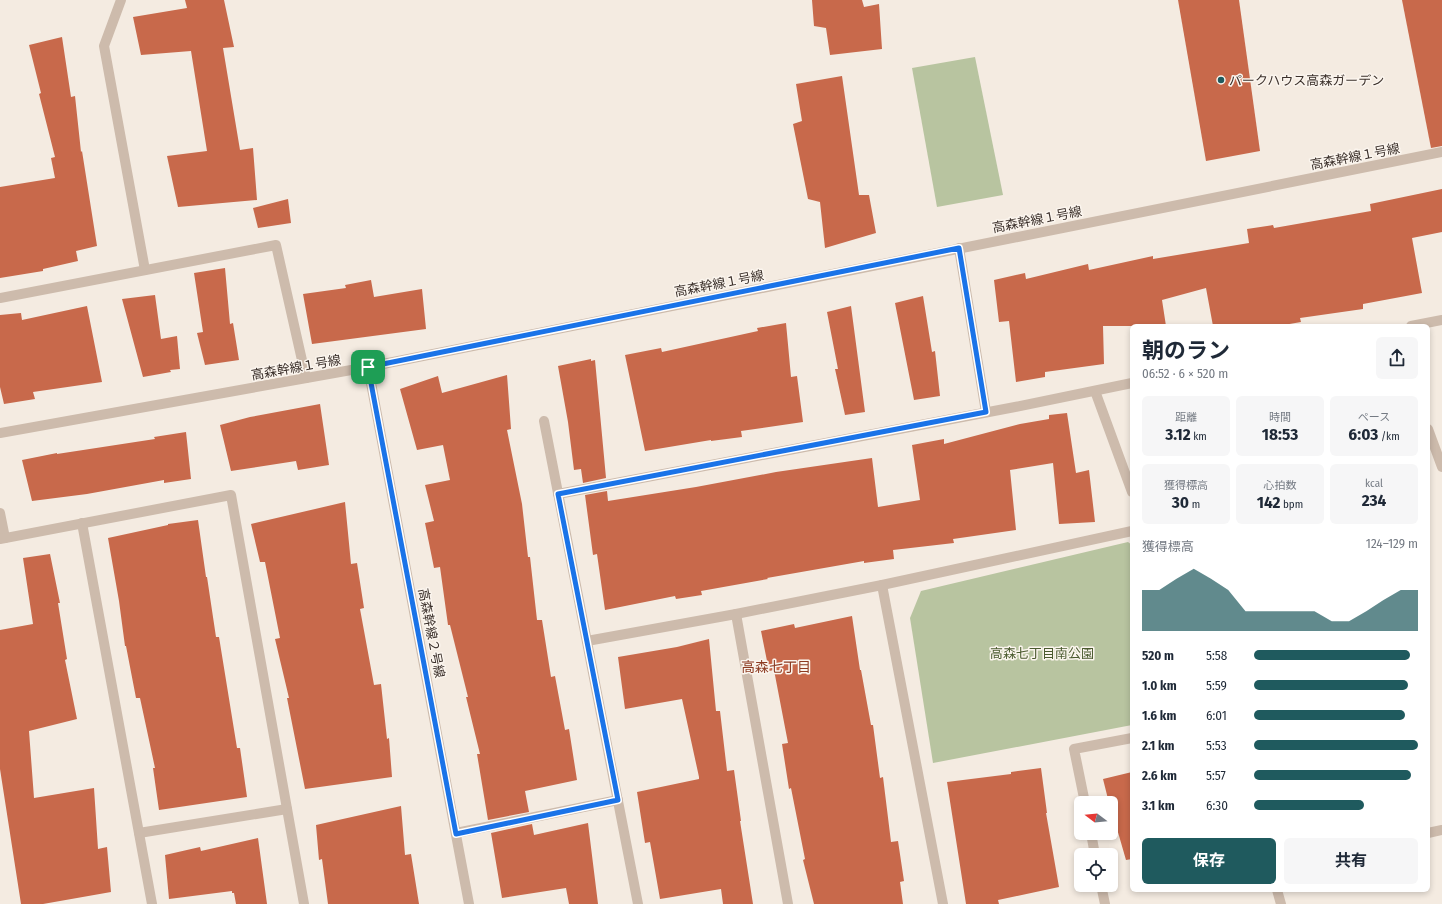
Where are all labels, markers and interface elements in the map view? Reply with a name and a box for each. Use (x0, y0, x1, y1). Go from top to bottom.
place label: パークハウス高森ガーデン (1229, 73, 1384, 88)
marker: パークハウス高森ガーデン (1216, 75, 1226, 85)
street label: 高森幹線１号線 (1309, 140, 1401, 173)
street label: 高森幹線１号線 (991, 203, 1083, 236)
street label: 高森幹線１号線 (673, 267, 765, 300)
text: 朝のラン (1142, 337, 1230, 364)
button: share (1376, 337, 1418, 379)
pin (351, 350, 385, 384)
street label: 高森幹線１号線 (250, 352, 342, 383)
icon: arrive (357, 356, 379, 378)
text: 06:52 · 6 × 520 m (1142, 366, 1228, 381)
text: 距離 (1175, 411, 1197, 424)
text: 時間 (1269, 411, 1291, 424)
text: ペース (1358, 411, 1390, 424)
text: 3.12 (1165, 424, 1191, 445)
text: 18:53 (1262, 424, 1298, 445)
text: 6:03 (1348, 424, 1378, 445)
text: km (1191, 430, 1207, 443)
text: /km (1378, 430, 1400, 443)
text: kcal (1365, 477, 1383, 490)
text: 獲得標高 (1164, 479, 1208, 492)
text: 心拍数 (1264, 479, 1297, 492)
text: 234 (1362, 490, 1386, 511)
text: 30 (1172, 492, 1189, 513)
text: 142 (1257, 492, 1280, 513)
text: m (1189, 498, 1200, 511)
text: bpm (1280, 498, 1303, 511)
text: 124–129 m (1366, 536, 1418, 551)
text: 獲得標高 (1142, 539, 1194, 554)
street label: 高森幹線２号線 (415, 587, 448, 679)
park label: 高森七丁目南公園 (990, 646, 1094, 661)
text: 520 m (1142, 648, 1174, 663)
text: 5:58 (1206, 648, 1227, 663)
district label: 高森七丁目 (741, 659, 811, 676)
text: 1.0 km (1142, 678, 1177, 693)
text: 5:59 (1206, 678, 1227, 693)
text: 1.6 km (1142, 708, 1176, 723)
text: 6:01 (1206, 708, 1227, 723)
text: 2.1 km (1142, 738, 1174, 753)
text: 5:53 (1206, 738, 1227, 753)
text: 2.6 km (1142, 768, 1177, 783)
text: 5:57 (1206, 768, 1226, 783)
north arrow (1074, 796, 1118, 840)
map controls (1074, 796, 1118, 892)
text: 3.1 km (1142, 798, 1175, 813)
text: 6:30 (1206, 798, 1228, 813)
button: 保存 (1142, 838, 1276, 884)
button: 共有 (1284, 838, 1418, 884)
button: locate (1074, 848, 1118, 892)

